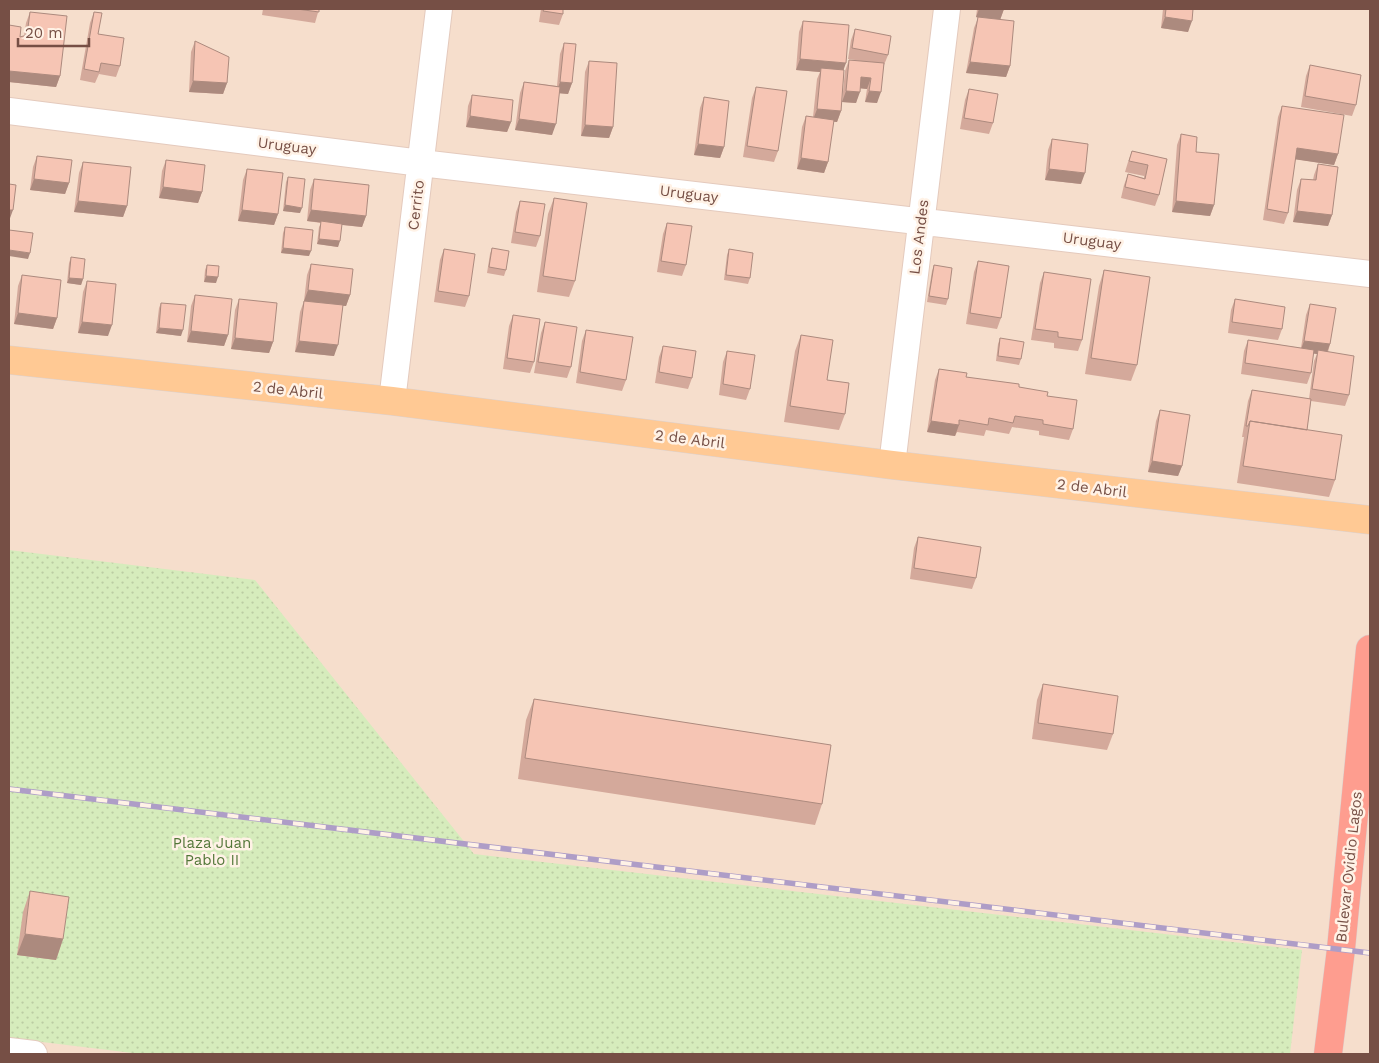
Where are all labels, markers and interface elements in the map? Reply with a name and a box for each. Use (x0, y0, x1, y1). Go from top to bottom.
scale bar (18, 15, 89, 47)
text: 20 m (25, 24, 63, 42)
street label: Uruguay (257, 133, 318, 159)
street label: Cerrito (404, 179, 428, 231)
street label: Uruguay (659, 181, 720, 207)
street label: Los Andes (905, 198, 933, 275)
street label: Uruguay (1062, 228, 1123, 254)
street label: 2 de Abril (252, 377, 324, 403)
street label: 2 de Abril (654, 426, 726, 452)
street label: 2 de Abril (1056, 475, 1128, 501)
street label: Bulevar Ovidio Lagos (1332, 790, 1366, 943)
park label: Plaza Juan Pablo II (173, 834, 251, 869)

